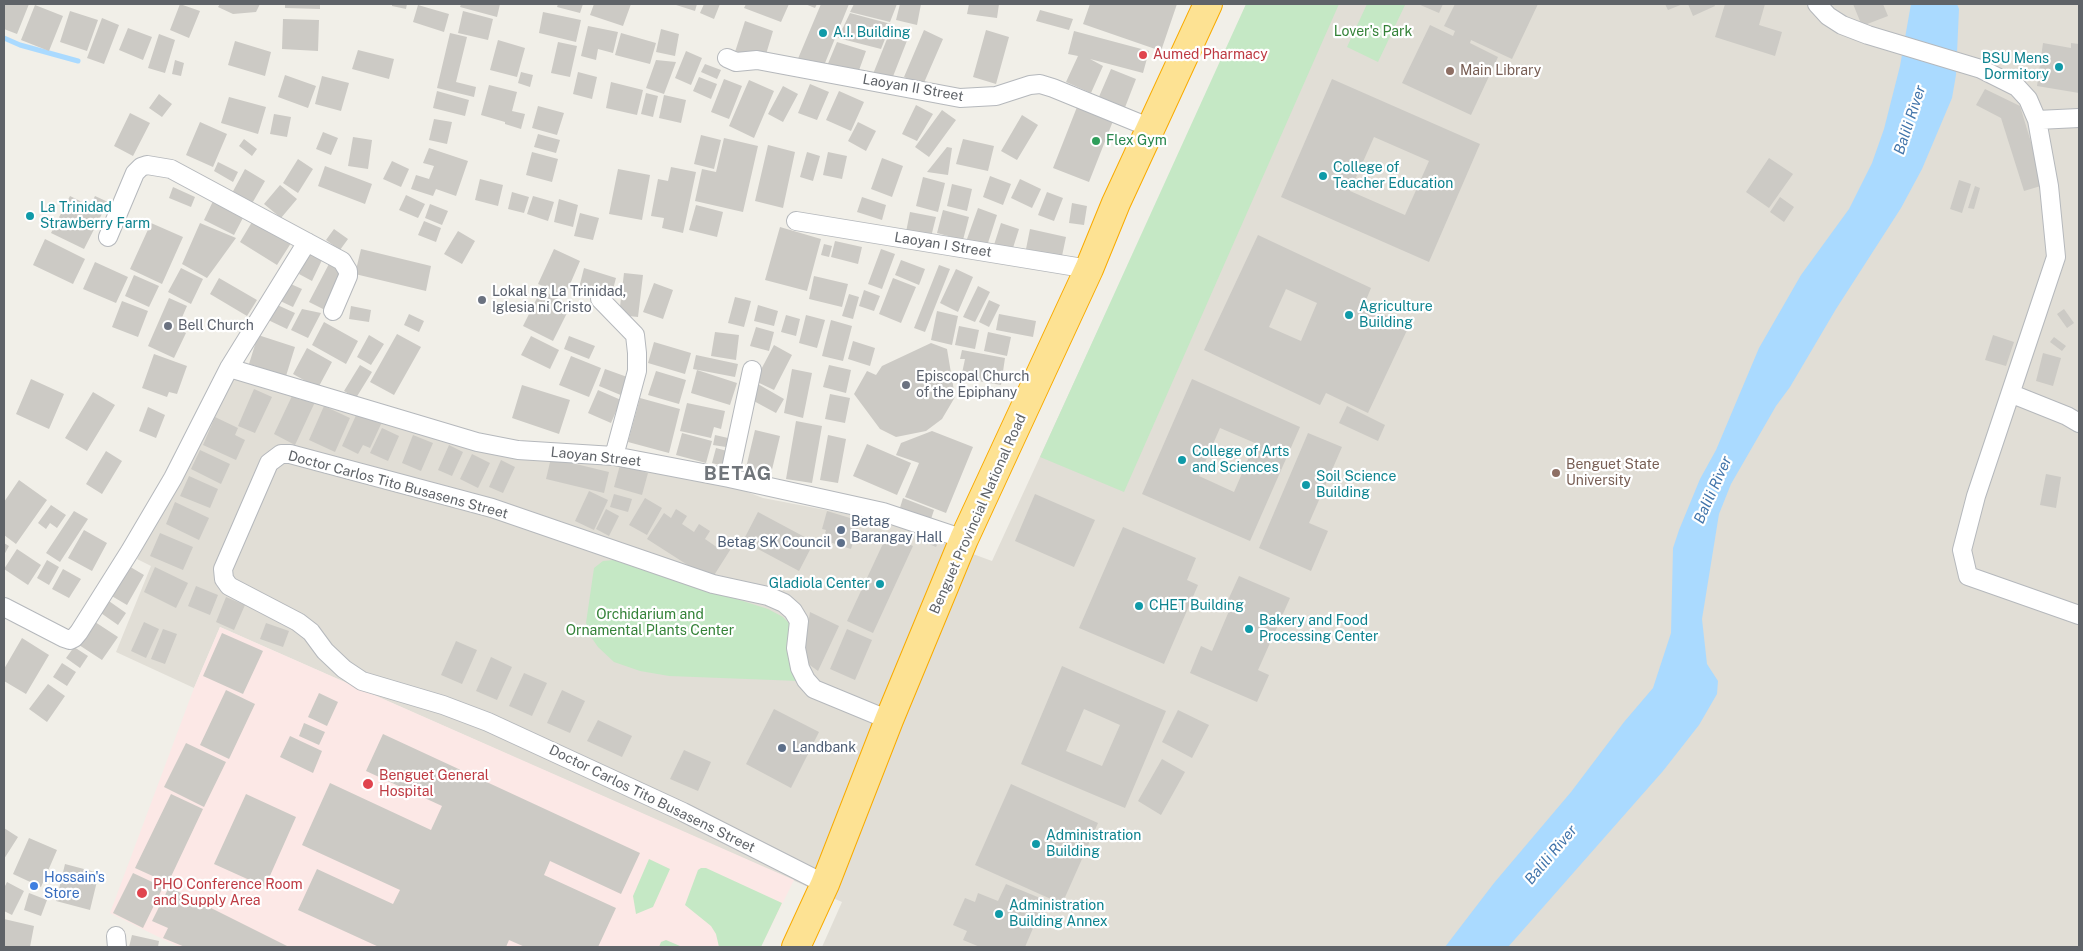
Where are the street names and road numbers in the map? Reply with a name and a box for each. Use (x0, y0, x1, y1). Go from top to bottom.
street label: Laoyan II Street (861, 71, 965, 105)
street label: Laoyan I Street (893, 229, 993, 261)
street label: Benguet Provincial National Road (926, 411, 1030, 617)
street label: Laoyan Street (550, 444, 642, 470)
street label: Doctor Carlos Tito Busasens Street (286, 448, 510, 522)
street label: Doctor Carlos Tito Busasens Street (546, 742, 758, 856)

